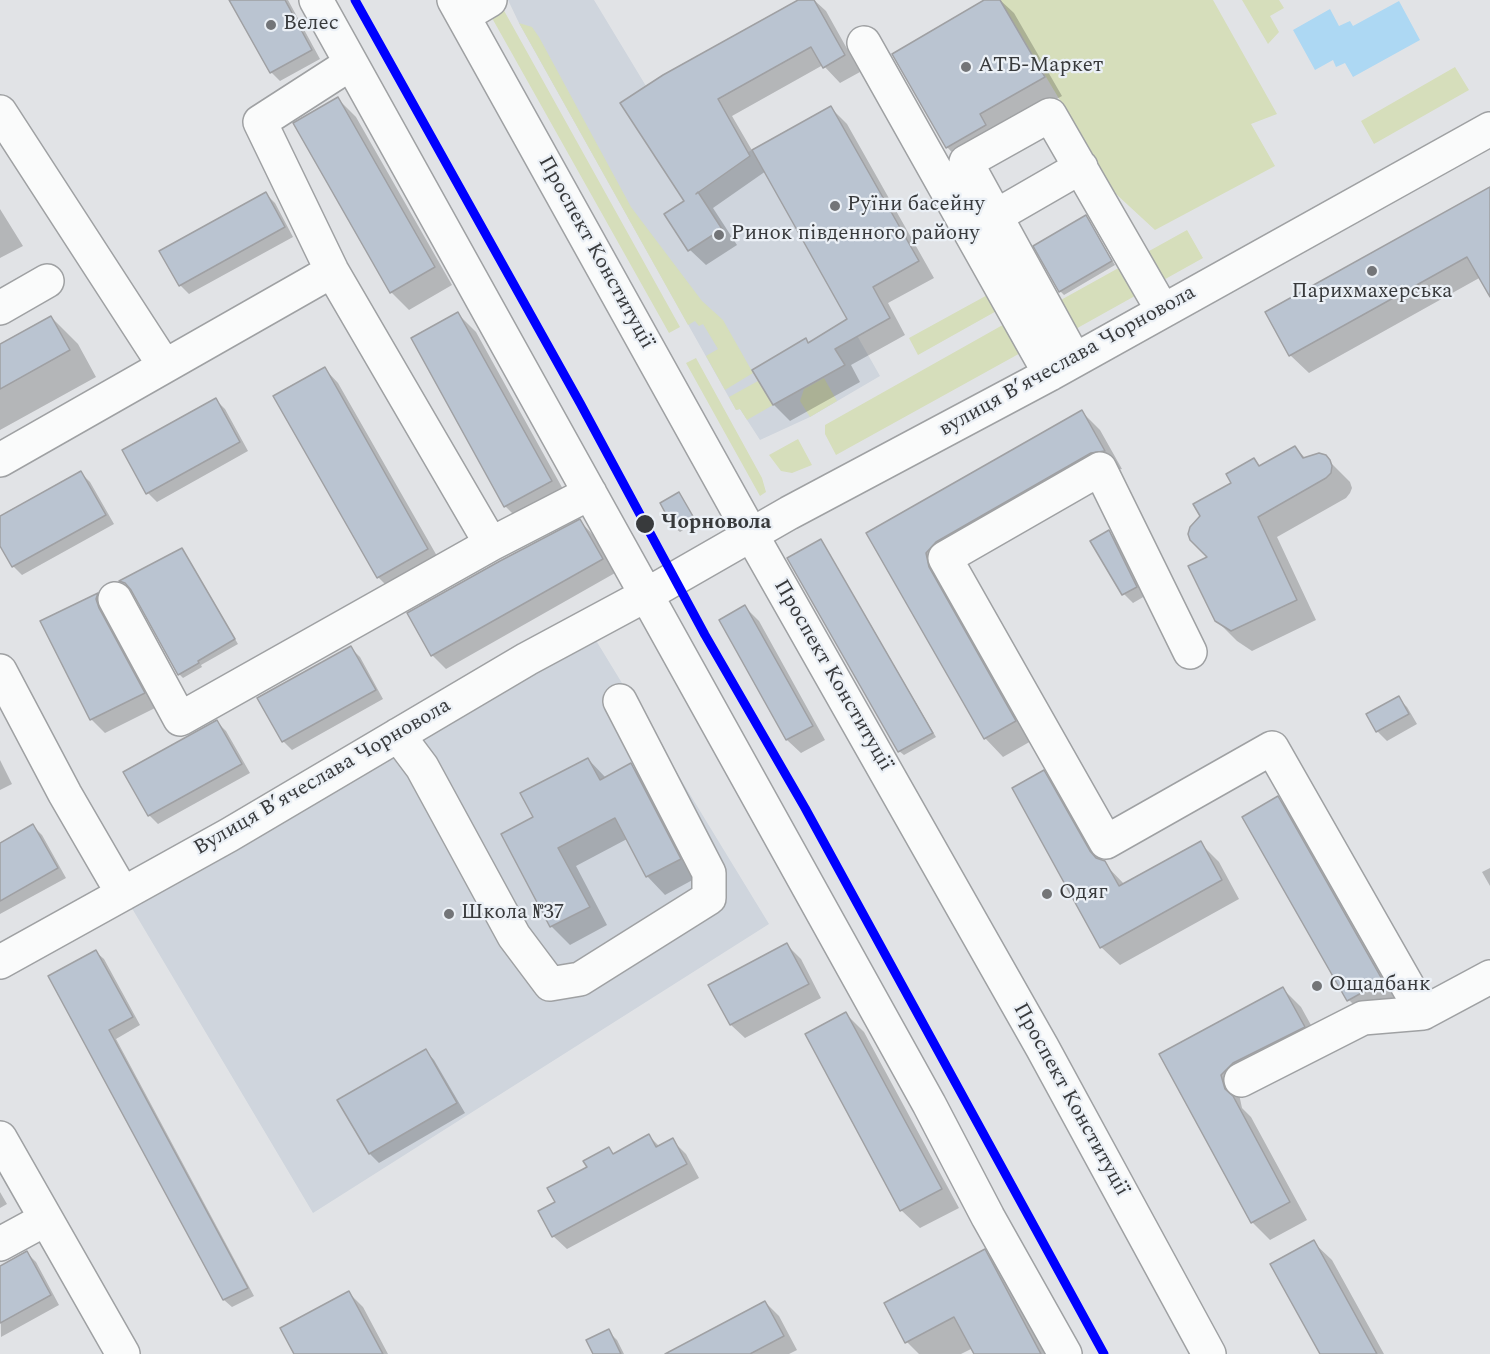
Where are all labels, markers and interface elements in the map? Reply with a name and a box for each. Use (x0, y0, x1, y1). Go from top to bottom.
place label: Велес (283, 12, 339, 38)
marker: Велес (264, 18, 278, 32)
place label: АТБ-Маркет (978, 54, 1103, 80)
marker: АТБ-Маркет (959, 60, 973, 74)
street label: Проспект Конституції (531, 152, 659, 354)
place label: Руїни басейну (847, 193, 985, 219)
marker: Руїни басейну (828, 199, 842, 213)
place label: Ринок південного району (731, 222, 980, 248)
marker: Ринок південного району (712, 228, 726, 242)
marker: Парихмахерська (1365, 264, 1379, 278)
place label: Парихмахерська (1291, 280, 1453, 306)
street label: вулиця Вʼячеслава Чорновола (935, 281, 1201, 443)
place label: Чорновола (661, 511, 771, 537)
marker: Чорновола (634, 513, 656, 535)
street label: Проспект Конституції (767, 576, 897, 776)
street label: Вулиця Вʼячеслава Чорновола (190, 694, 456, 862)
place label: Одяг (1059, 881, 1108, 907)
marker: Одяг (1040, 887, 1054, 901)
place label: Школа №37 (461, 901, 564, 927)
marker: Школа №37 (442, 907, 456, 921)
place label: Ощадбанк (1329, 973, 1431, 999)
marker: Ощадбанк (1310, 979, 1324, 993)
street label: Проспект Конституції (1006, 999, 1134, 1201)

